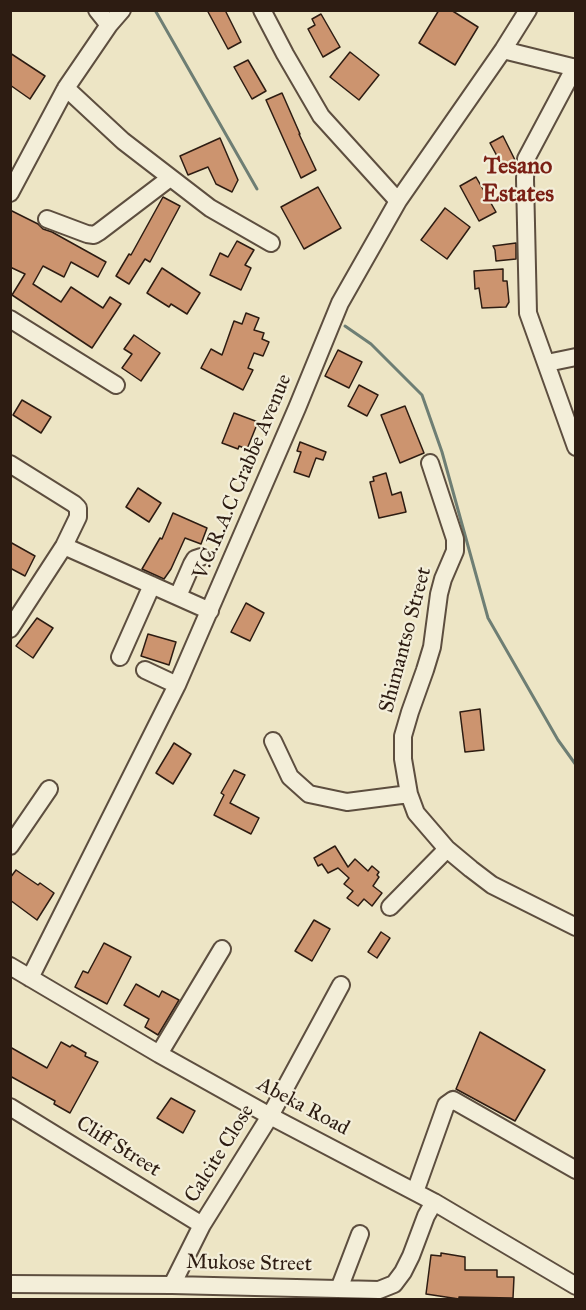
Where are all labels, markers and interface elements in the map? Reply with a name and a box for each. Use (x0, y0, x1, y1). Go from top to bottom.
district label: Tesano Estates (482, 153, 554, 209)
street label: V.C.R.A.C Crabbe Avenue (188, 370, 298, 584)
street label: Shimantso Street (374, 564, 438, 716)
street label: Abeka Road (253, 1072, 353, 1142)
street label: Calcite Close (180, 1100, 260, 1208)
street label: Cliff Street (71, 1111, 165, 1183)
street label: Mukose Street (186, 1250, 312, 1278)

